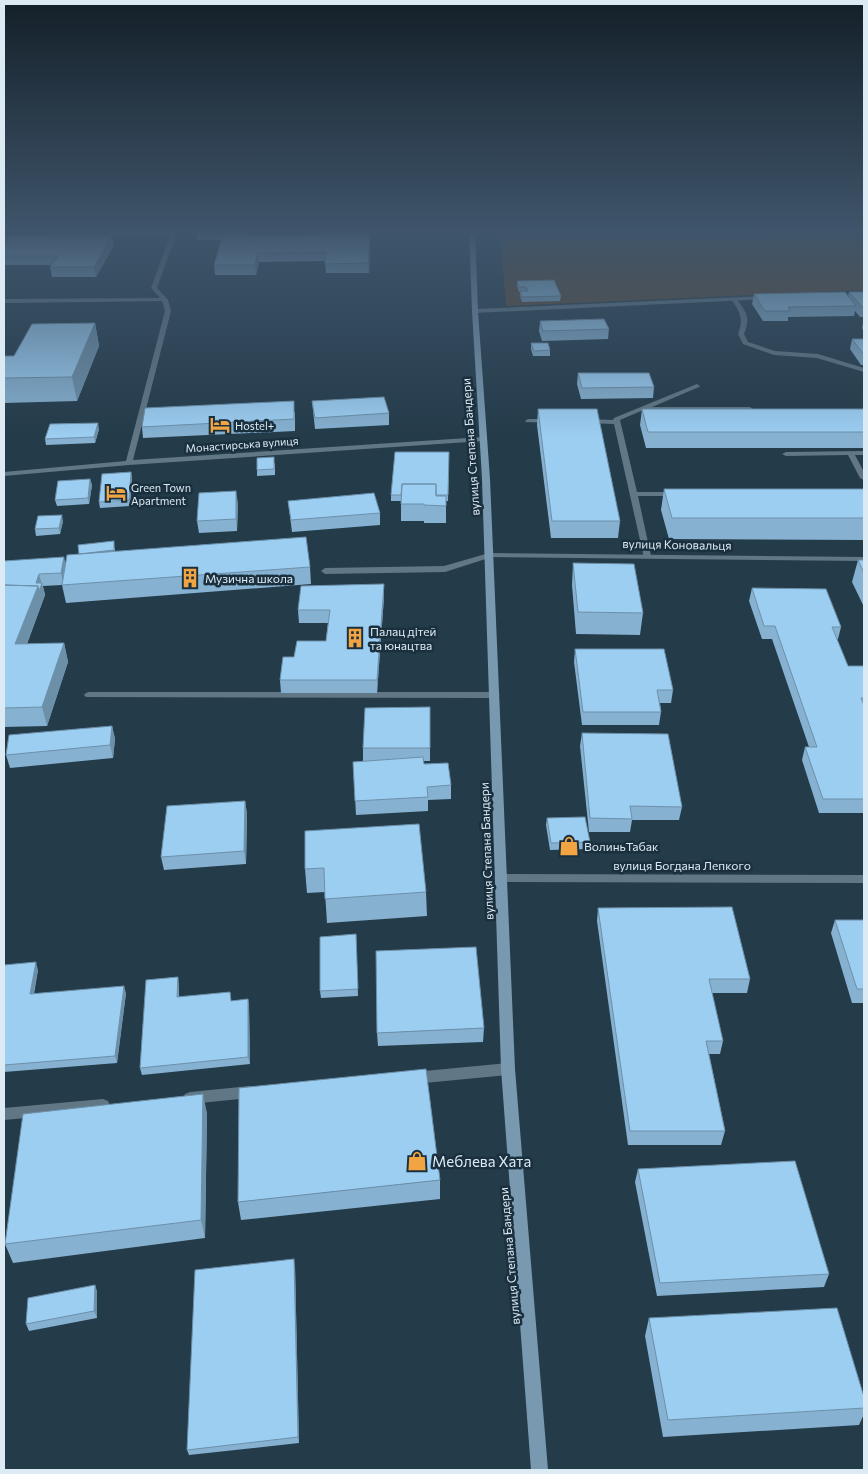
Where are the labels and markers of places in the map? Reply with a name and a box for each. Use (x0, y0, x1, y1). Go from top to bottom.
hotel icon: Hostel+ (209, 414, 231, 436)
place label: Hostel+ (235, 419, 274, 432)
place label: Green Town Apartment (131, 481, 191, 507)
hotel icon: Green Town Apartment (105, 482, 127, 504)
building icon: Музична школа (179, 567, 201, 589)
place label: Музична школа (205, 571, 293, 585)
place label: Палац дітей та юнацтва (370, 624, 437, 652)
building icon: Палац дітей та юнацтва (344, 627, 366, 649)
shop icon: ВолиньТабак (558, 835, 580, 857)
place label: ВолиньТабак (584, 839, 659, 853)
shop icon: Меблева Хата (406, 1150, 428, 1172)
place label: Меблева Хата (432, 1152, 531, 1170)

